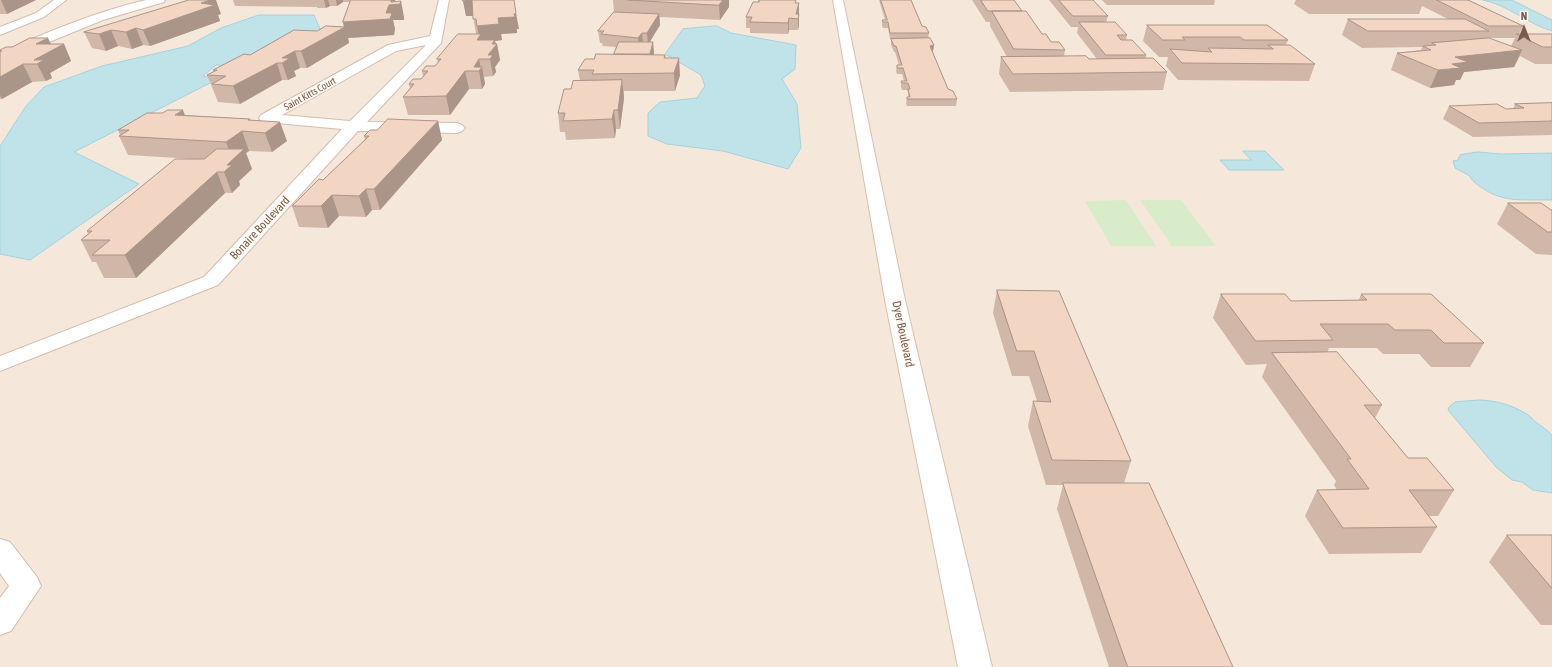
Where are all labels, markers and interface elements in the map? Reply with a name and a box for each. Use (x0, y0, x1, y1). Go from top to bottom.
north arrow (1504, 8, 1544, 48)
text: N (1521, 10, 1527, 22)
street label: Saint Kitts Court (282, 75, 338, 113)
street label: Bonaire Boulevard (227, 193, 293, 263)
street label: Dyer Boulevard (889, 300, 917, 368)

